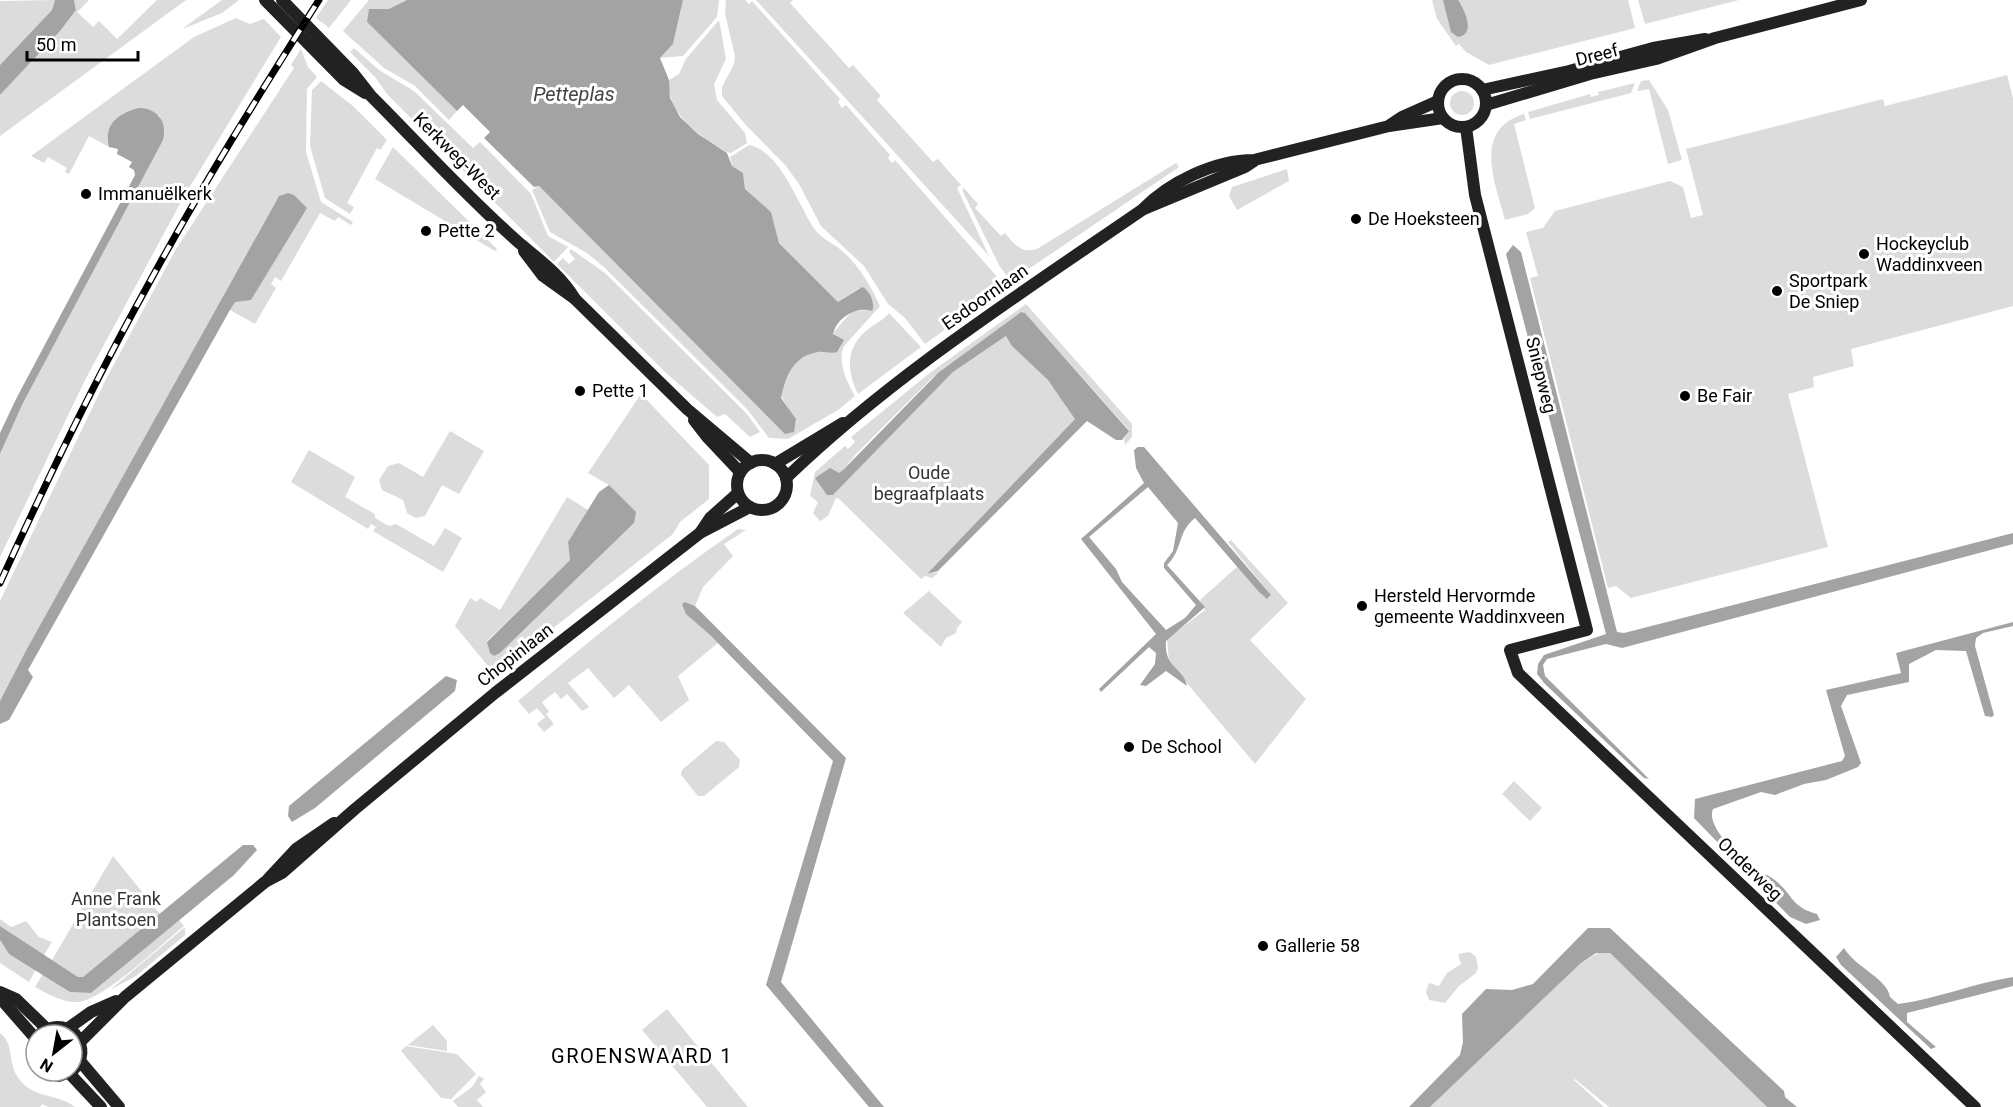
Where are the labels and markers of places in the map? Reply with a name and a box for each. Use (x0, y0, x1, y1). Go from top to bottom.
place label: Immanuëlkerk (98, 183, 213, 204)
marker: Immanuëlkerk (79, 187, 93, 201)
place label: De Hoeksteen (1368, 208, 1480, 229)
marker: De Hoeksteen (1349, 212, 1363, 226)
place label: Pette 2 (438, 220, 495, 241)
marker: Pette 2 (419, 224, 433, 238)
place label: Hockeyclub Waddinxveen (1876, 233, 1983, 275)
marker: Hockeyclub Waddinxveen (1857, 247, 1871, 261)
place label: Sportpark De Sniep (1789, 270, 1868, 312)
marker: Sportpark De Sniep (1770, 284, 1784, 298)
place label: Pette 1 (592, 380, 649, 401)
marker: Pette 1 (573, 384, 587, 398)
place label: Be Fair (1697, 385, 1752, 406)
marker: Be Fair (1678, 389, 1692, 403)
place label: Hersteld Hervormde gemeente Waddinxveen (1374, 585, 1565, 627)
marker: Hersteld Hervormde gemeente Waddinxveen (1355, 599, 1369, 613)
place label: De School (1141, 736, 1222, 757)
marker: De School (1122, 740, 1136, 754)
place label: Gallerie 58 (1275, 935, 1360, 956)
marker: Gallerie 58 (1256, 939, 1270, 953)

